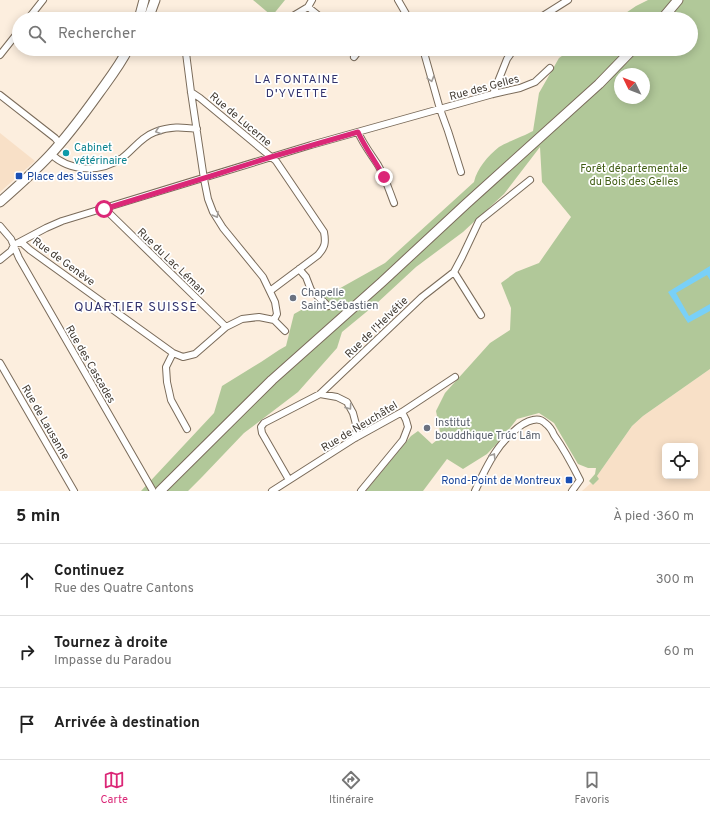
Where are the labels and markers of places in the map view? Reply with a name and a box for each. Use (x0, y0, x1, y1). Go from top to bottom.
place label: Cabinet vétérinaire (74, 141, 127, 168)
marker: Cabinet vétérinaire (61, 148, 71, 158)
place label: Place des Suisses (27, 170, 113, 184)
marker: Place des Suisses (14, 171, 24, 181)
place label: Chapelle Saint-Sébastien (301, 286, 379, 313)
marker: Chapelle Saint-Sébastien (288, 293, 298, 303)
place label: Institut bouddhique Trúc Lâm (435, 416, 541, 443)
marker: Institut bouddhique Trúc Lâm (422, 423, 432, 433)
place label: Rond-Point de Montreux (441, 474, 561, 488)
marker: Rond-Point de Montreux (564, 475, 574, 485)

